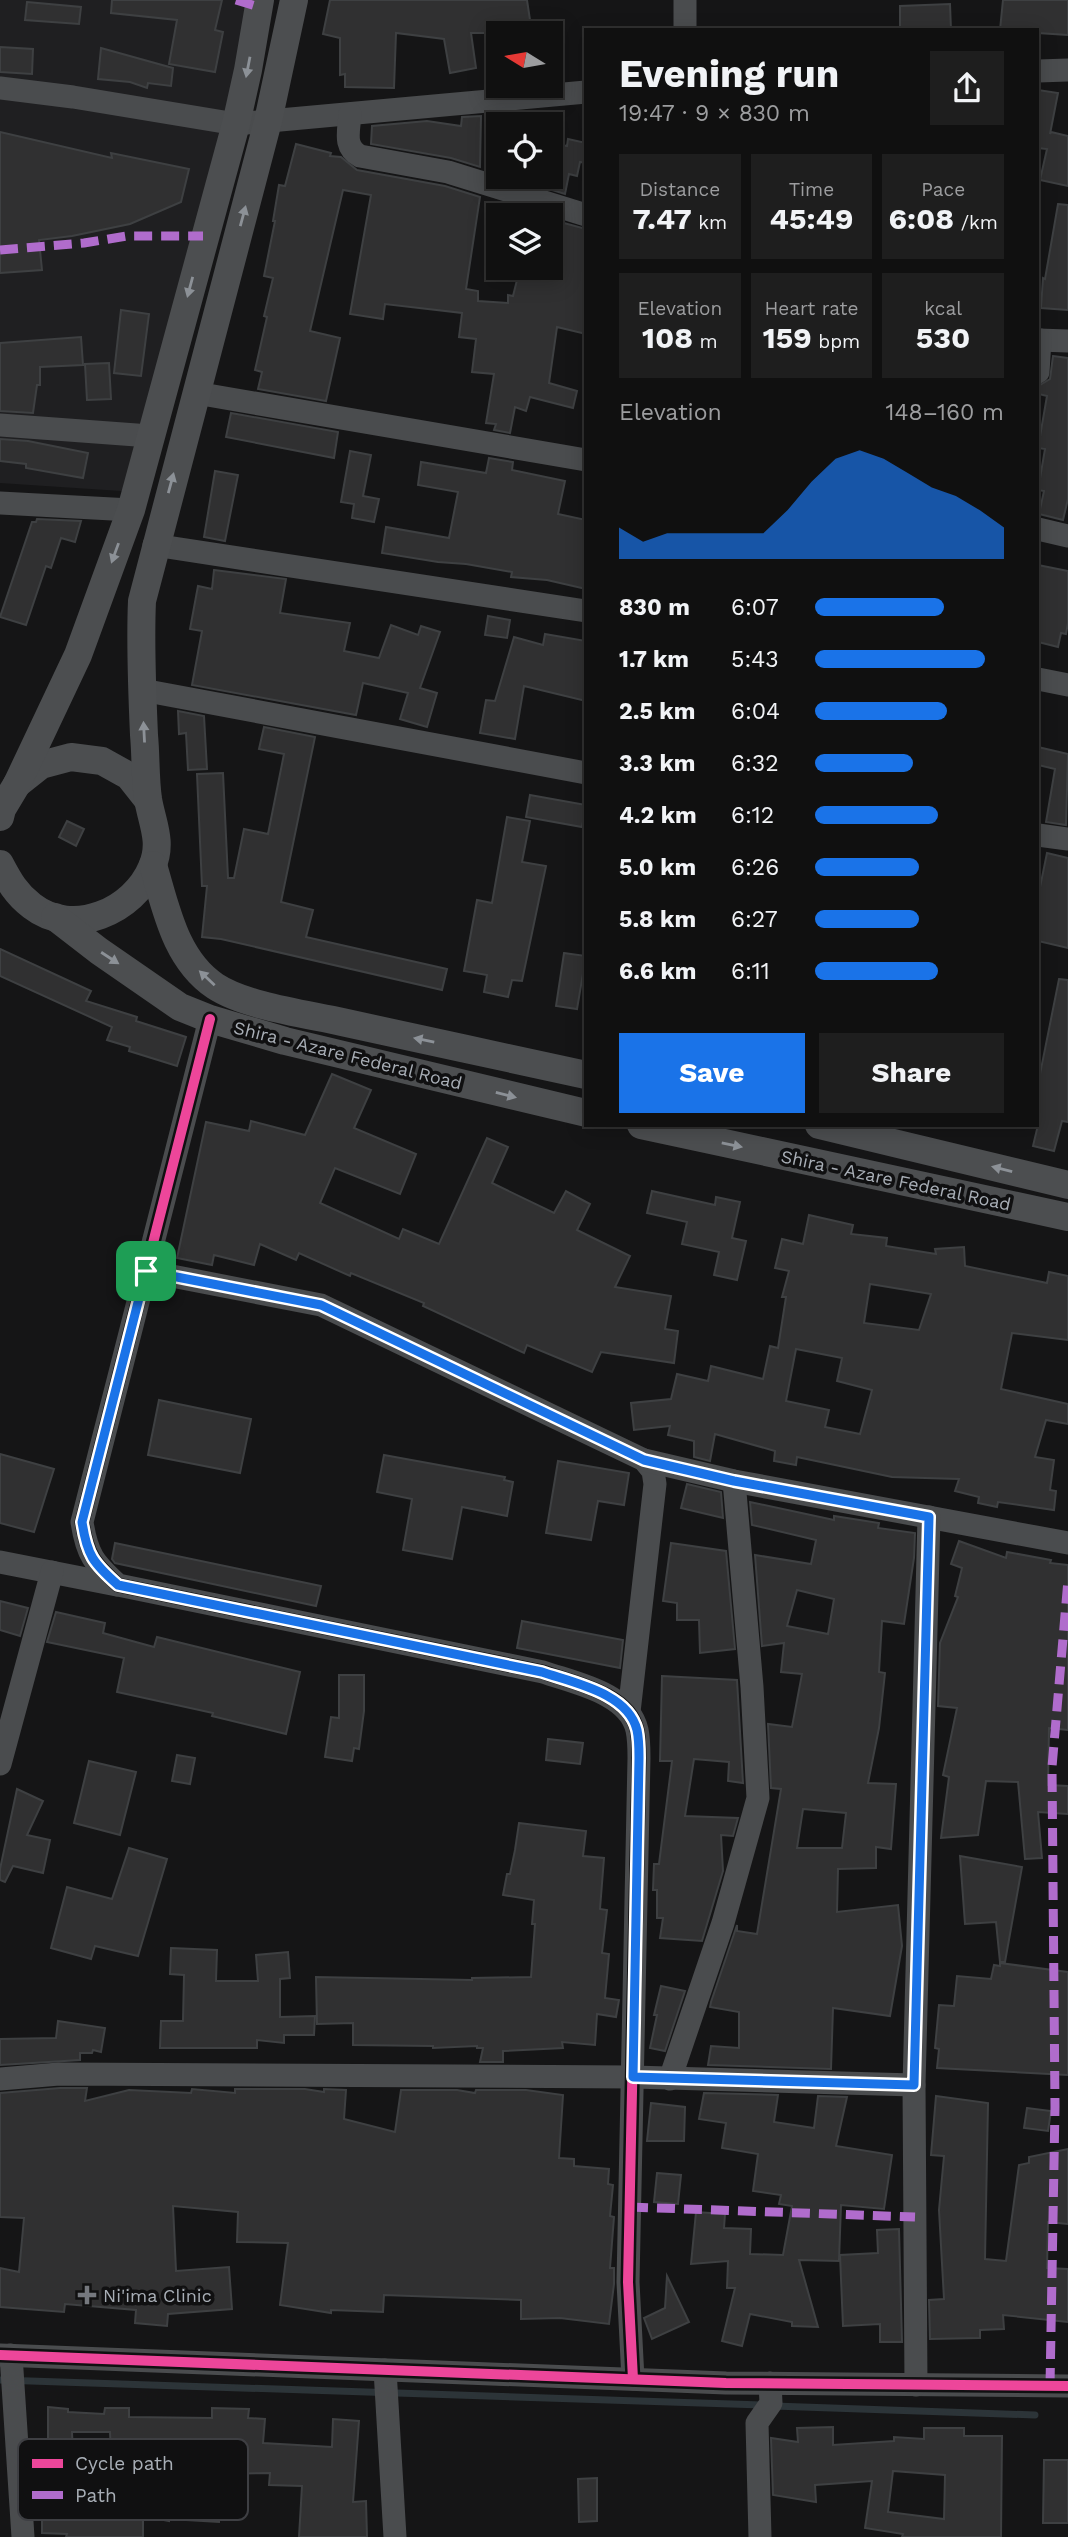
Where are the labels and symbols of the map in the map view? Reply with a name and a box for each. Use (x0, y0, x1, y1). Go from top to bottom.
north arrow (486, 21, 564, 98)
one-way arrow (243, 56, 254, 78)
one-way arrow (238, 205, 249, 227)
one-way arrow (184, 276, 195, 298)
one-way arrow (166, 472, 177, 494)
one-way arrow (109, 543, 120, 564)
one-way arrow (139, 720, 150, 742)
one-way arrow (101, 951, 119, 965)
one-way arrow (199, 970, 216, 986)
street label: Shira - Azare Federal Road (232, 1016, 464, 1094)
one-way arrow (413, 1034, 435, 1045)
one-way arrow (495, 1090, 517, 1101)
one-way arrow (721, 1139, 743, 1150)
street label: Shira - Azare Federal Road (779, 1145, 1013, 1215)
one-way arrow (991, 1163, 1013, 1174)
pin (116, 1241, 176, 1301)
marker: Ni'ima Clinic (77, 2285, 97, 2305)
place label: Ni'ima Clinic (103, 2285, 212, 2306)
legend (18, 2439, 248, 2520)
text: Cycle path (75, 2452, 174, 2475)
text: Path (75, 2484, 117, 2507)

